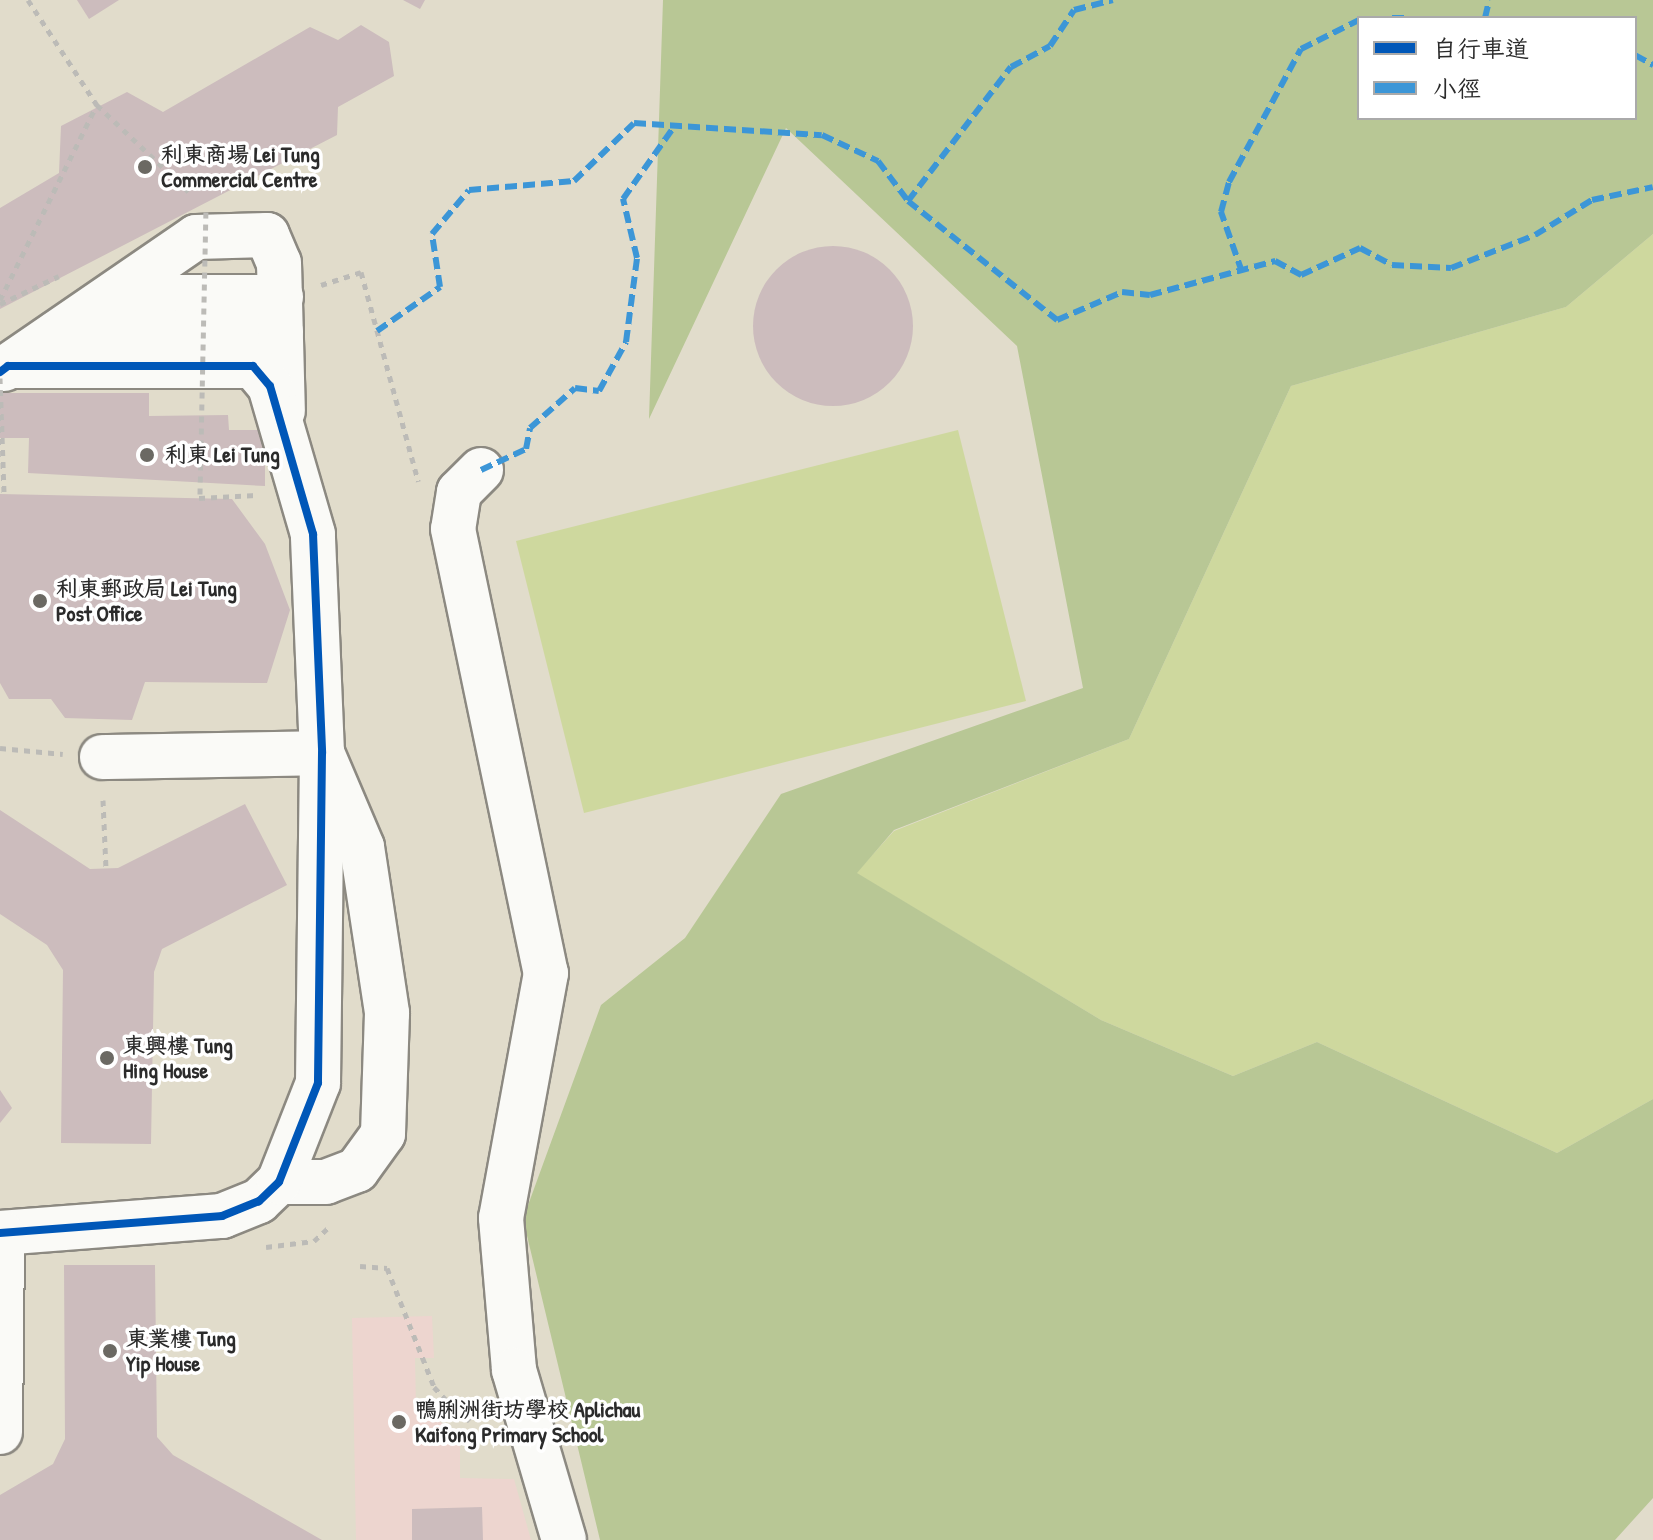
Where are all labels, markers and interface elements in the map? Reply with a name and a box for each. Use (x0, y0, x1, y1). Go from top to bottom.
legend (1357, 16, 1637, 120)
text: 自行車道 (1433, 32, 1529, 64)
text: 小徑 (1433, 72, 1481, 104)
place label: 利東商場 Lei Tung Commercial Centre (161, 141, 320, 192)
marker: 利東商場 Lei Tung Commercial Centre (136, 158, 154, 176)
place label: 利東 Lei Tung (165, 442, 280, 468)
marker: 利東 Lei Tung (136, 444, 158, 466)
place label: 利東郵政局 Lei Tung Post Office (56, 575, 237, 626)
marker: 利東郵政局 Lei Tung Post Office (31, 592, 49, 610)
place label: 東興樓 Tung Hing House (123, 1032, 233, 1084)
marker: 東興樓 Tung Hing House (98, 1049, 116, 1067)
place label: 東業樓 Tung Yip House (126, 1325, 236, 1376)
marker: 東業樓 Tung Yip House (101, 1342, 119, 1360)
place label: 鴨脷洲街坊學校 Aplichau Kaifong Primary School (415, 1396, 640, 1448)
marker: 鴨脷洲街坊學校 Aplichau Kaifong Primary School (390, 1413, 408, 1431)

